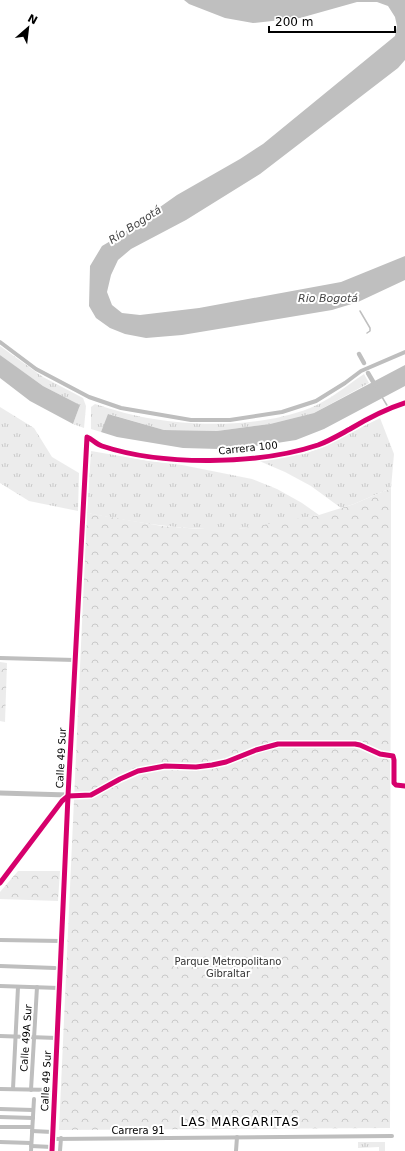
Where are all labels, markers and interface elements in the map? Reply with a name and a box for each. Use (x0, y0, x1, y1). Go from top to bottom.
north arrow (8, 8, 48, 48)
scale bar (269, 8, 395, 34)
text: N (25, 12, 40, 28)
text: 200 m (275, 15, 313, 29)
water label: Río Bogotá (106, 203, 164, 247)
water label: Rio Bogotá (298, 292, 358, 305)
street label: Carrera 100 (218, 439, 278, 457)
street label: Calle 49 Sur (54, 727, 68, 789)
park label: Parque Metropolitano Gibraltar (175, 956, 281, 979)
street label: Calle 49A Sur (18, 1003, 34, 1072)
street label: Calle 49 Sur (39, 1050, 53, 1112)
district label: LAS MARGARITAS (180, 1115, 300, 1129)
street label: Carrera 91 (111, 1125, 165, 1136)

